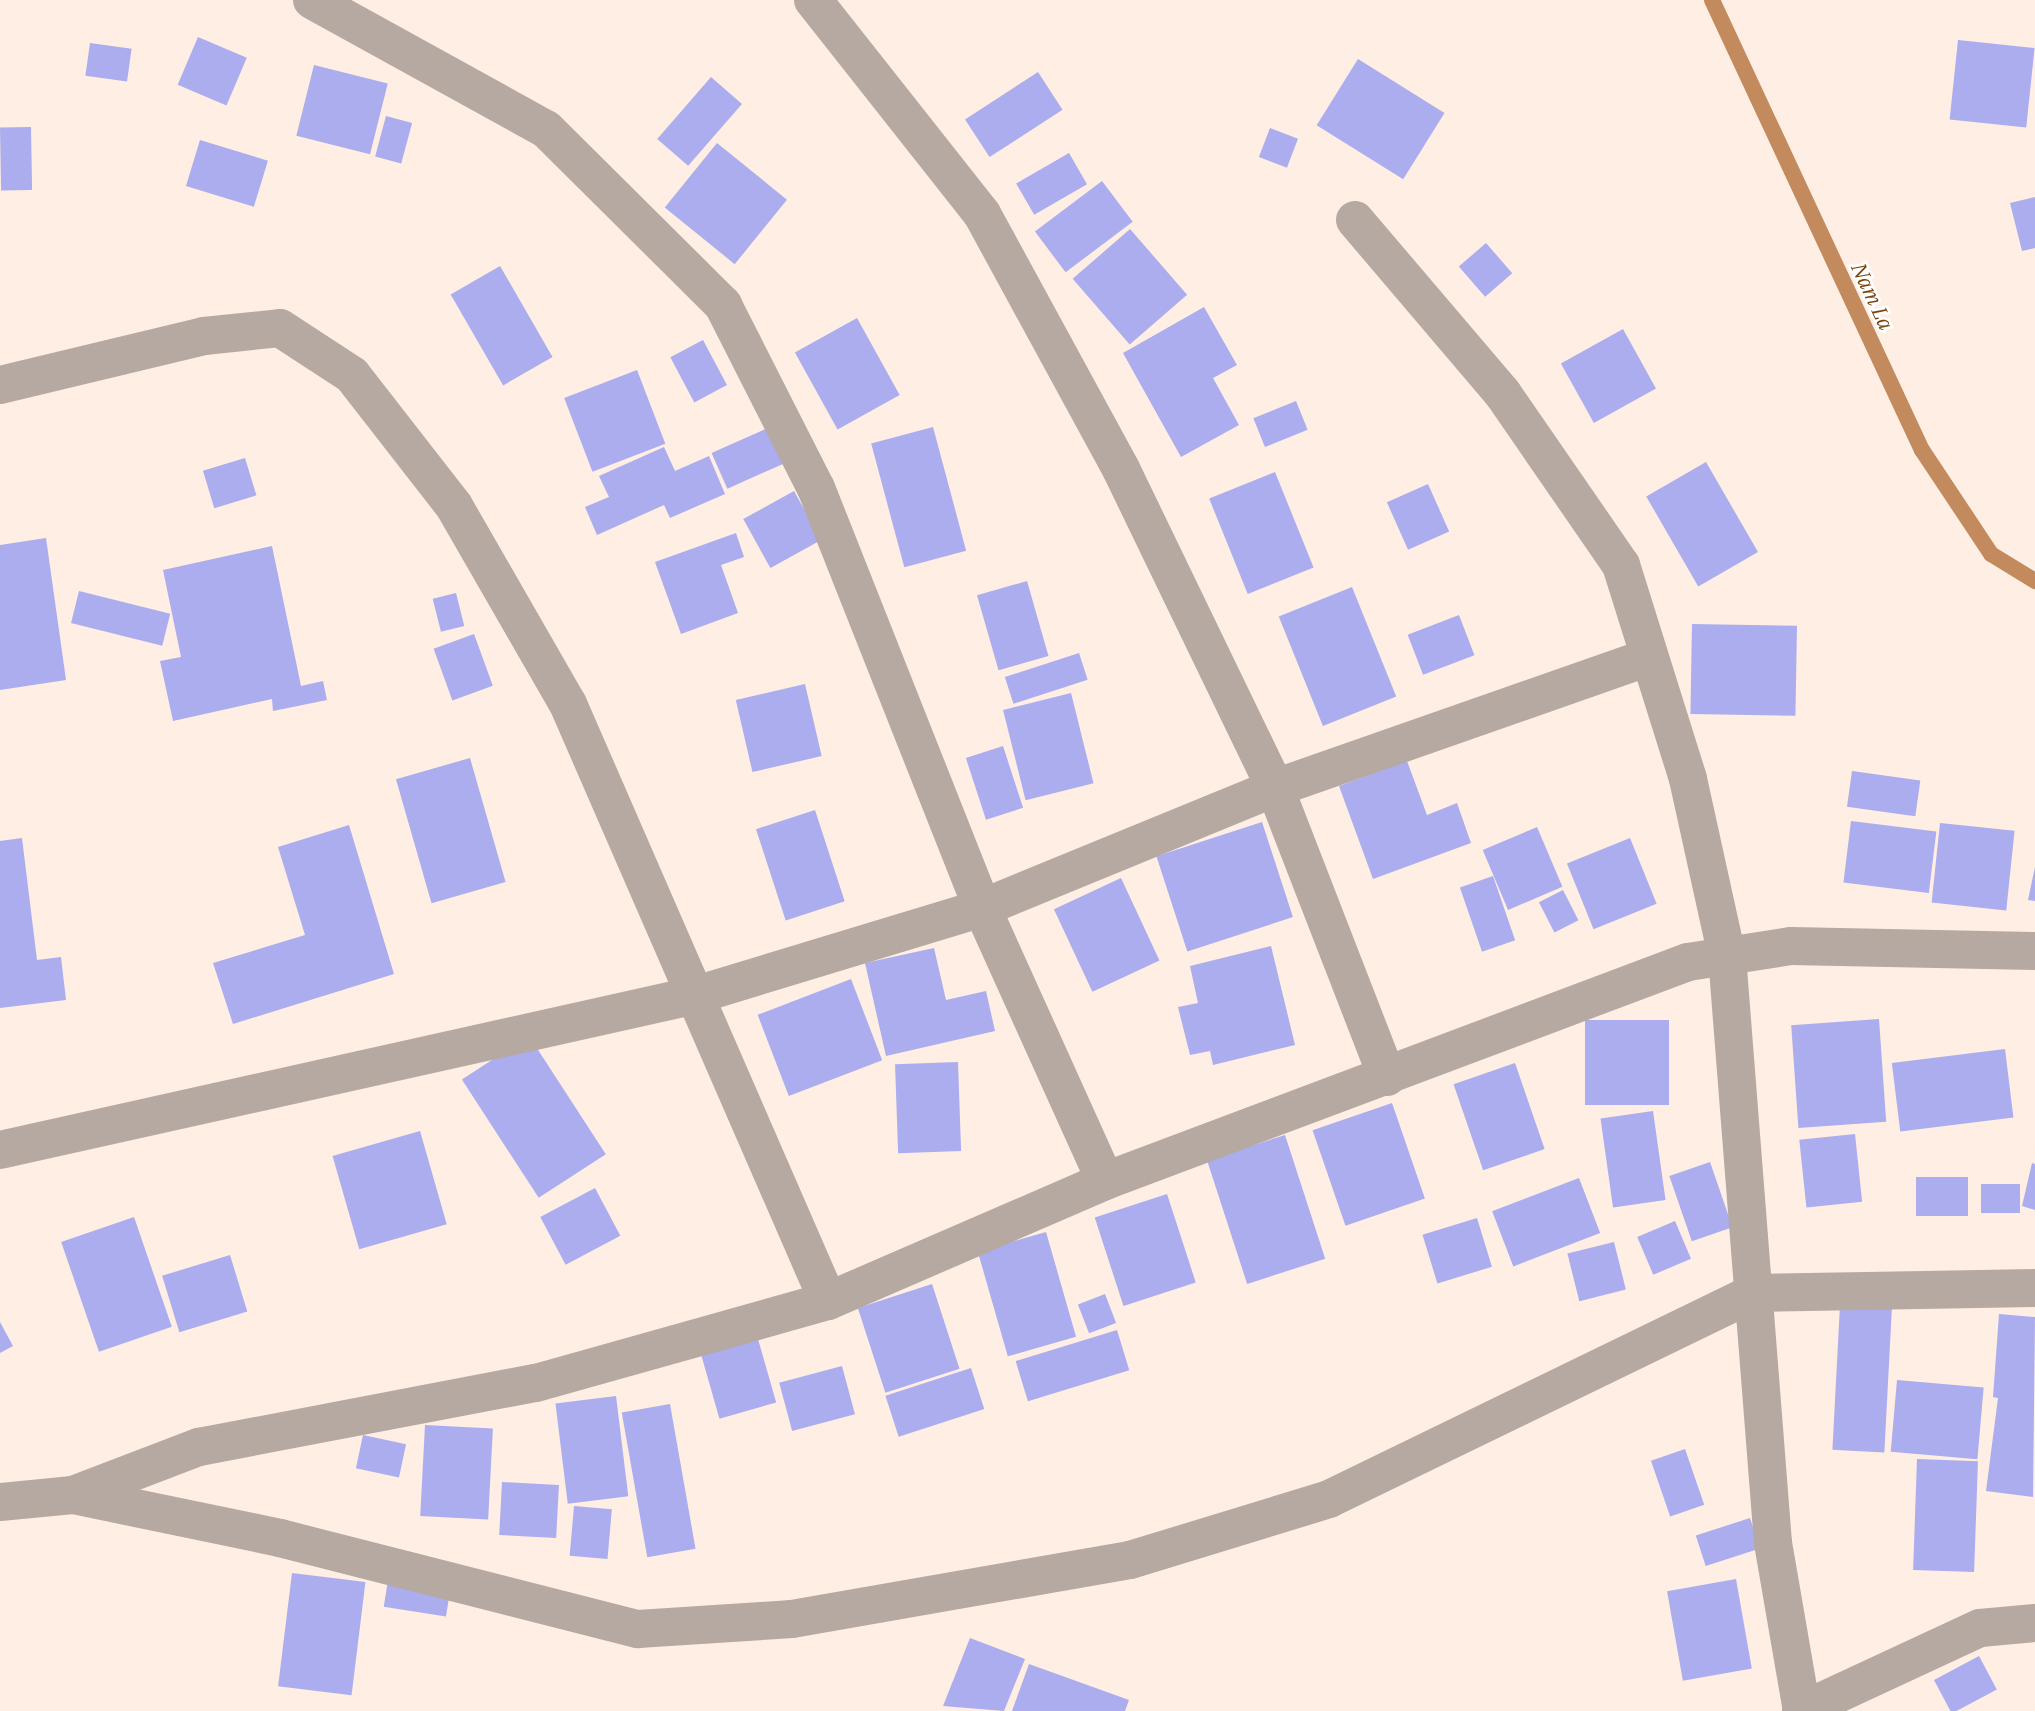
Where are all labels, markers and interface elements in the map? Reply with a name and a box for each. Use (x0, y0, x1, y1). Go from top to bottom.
water label: Nam La (1847, 258, 1899, 334)

